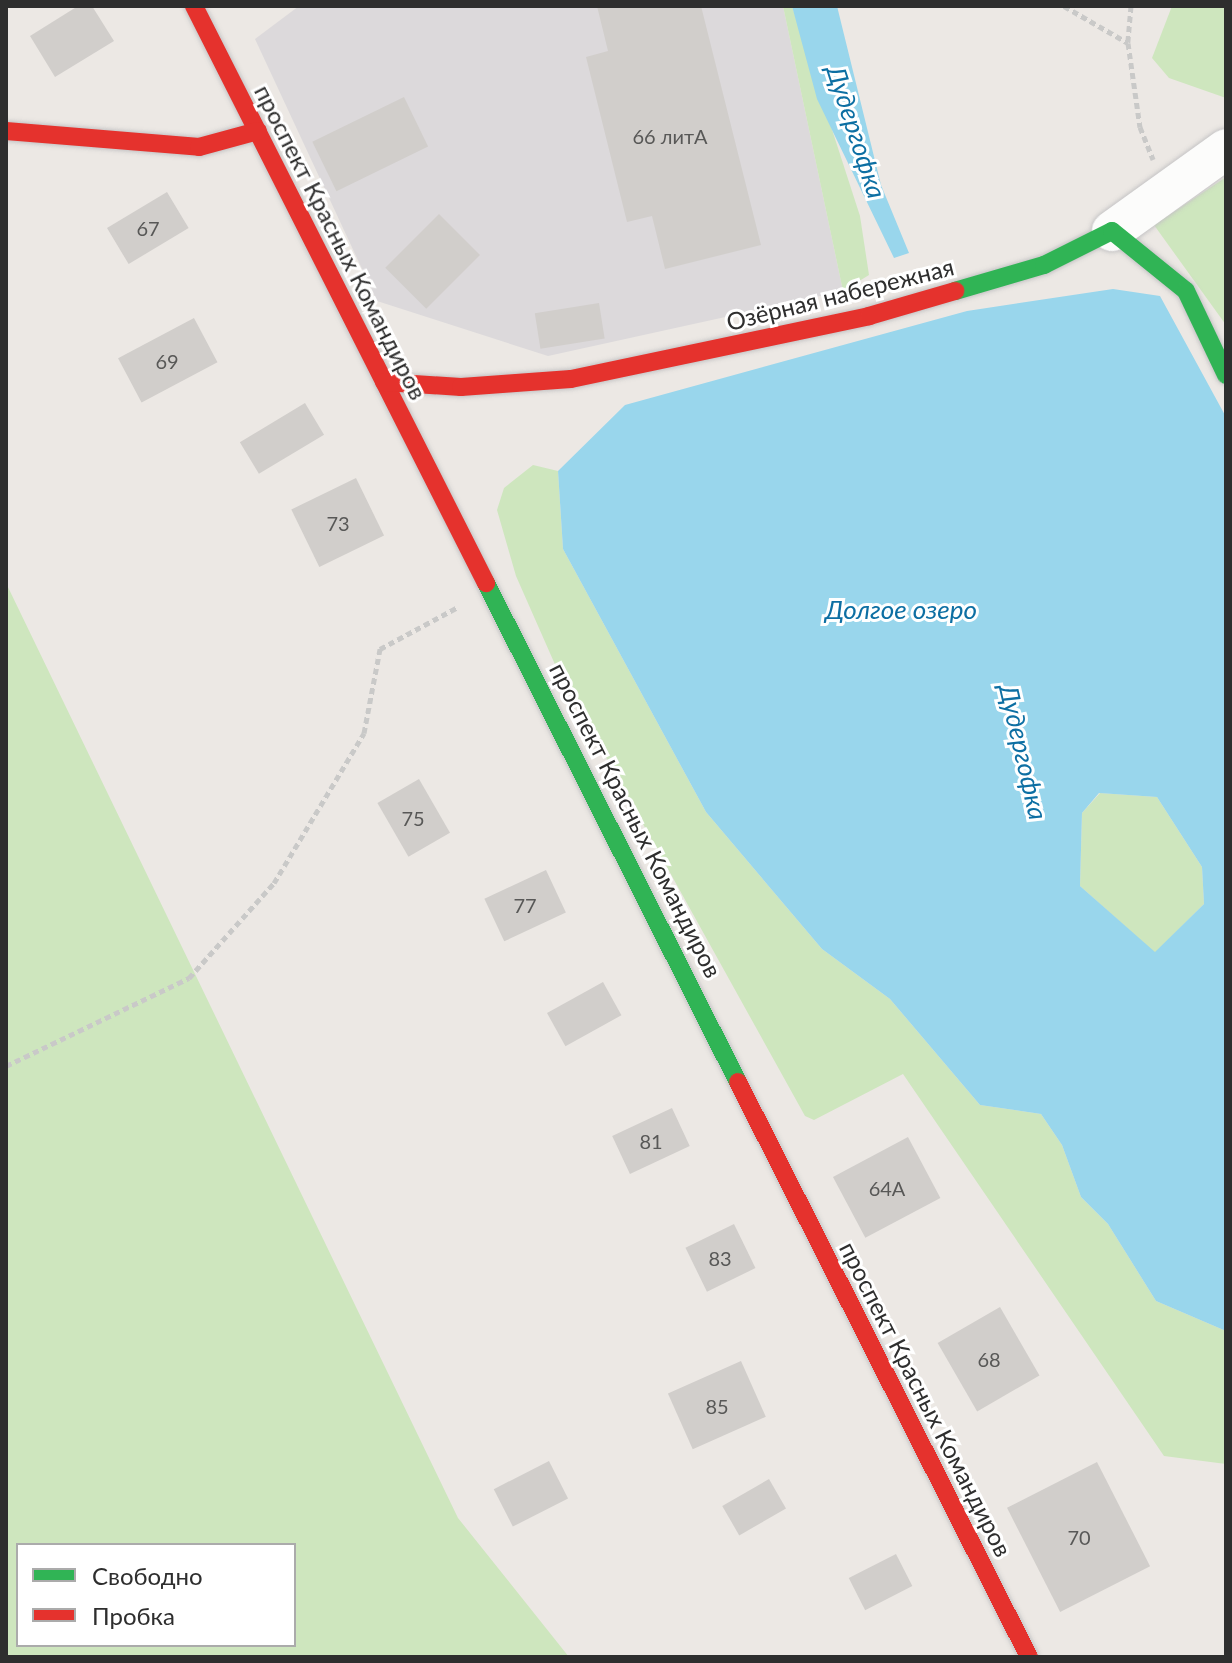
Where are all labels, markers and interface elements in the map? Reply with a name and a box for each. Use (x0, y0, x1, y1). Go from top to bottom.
water label: Дудергофка (820, 61, 892, 203)
street label: проспект Красных Командиров (249, 80, 433, 404)
house number: 66 литА (632, 124, 708, 148)
house number: 67 (136, 216, 160, 240)
street label: Озёрная набережная (723, 252, 957, 336)
house number: 69 (155, 349, 179, 373)
house number: 73 (326, 511, 350, 535)
water label: Долгое озеро (825, 594, 977, 626)
street label: проспект Красных Командиров (544, 658, 728, 982)
water label: Дудергофка (992, 681, 1054, 823)
house number: 75 (401, 806, 425, 830)
house number: 77 (513, 893, 537, 917)
house number: 81 (639, 1129, 663, 1153)
house number: 64А (869, 1176, 905, 1200)
street label: проспект Красных Командиров (834, 1237, 1018, 1561)
house number: 83 (708, 1246, 732, 1270)
house number: 68 (977, 1347, 1001, 1371)
house number: 85 (705, 1394, 729, 1418)
house number: 70 (1067, 1525, 1091, 1549)
legend (16, 1543, 296, 1647)
text: Свободно (92, 1561, 203, 1590)
text: Пробка (92, 1601, 175, 1630)

